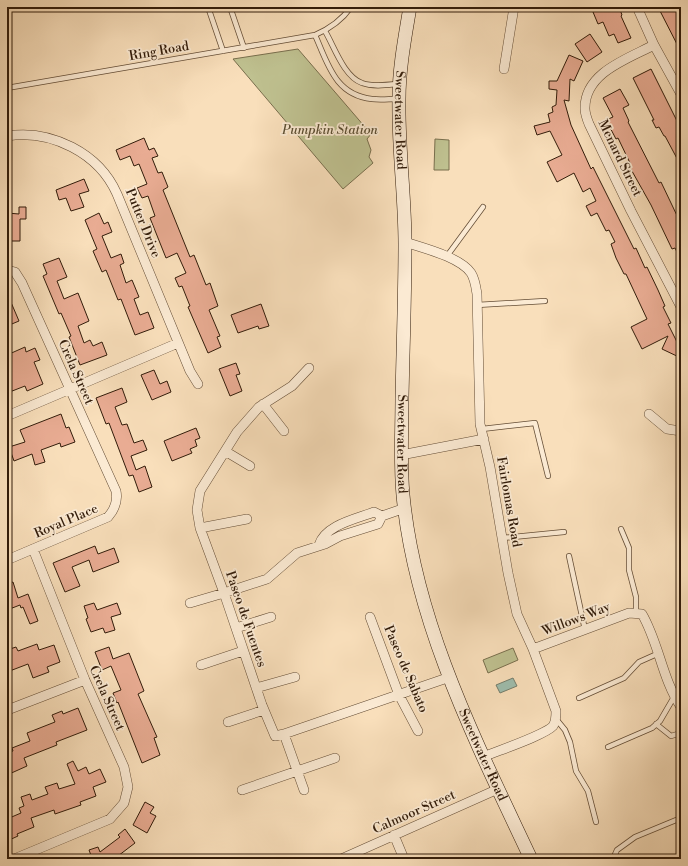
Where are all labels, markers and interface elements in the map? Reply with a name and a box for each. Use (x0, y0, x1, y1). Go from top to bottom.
street label: Ring Road (128, 38, 191, 64)
street label: Sweetwater Road (391, 70, 410, 171)
street label: Menard Street (595, 117, 646, 199)
park label: Pumpkin Station (281, 122, 379, 138)
street label: Putter Drive (122, 186, 164, 260)
street label: Crela Street (55, 337, 98, 407)
street label: Sweetwater Road (393, 394, 411, 495)
street label: Fairlomas Road (493, 455, 525, 549)
street label: Royal Place (32, 500, 101, 542)
street label: Paseo de Fuentes (222, 569, 270, 669)
street label: Willows Way (539, 598, 613, 640)
street label: Paseo de Sabato (380, 623, 432, 715)
street label: Crela Street (86, 663, 129, 733)
street label: Sweetwater Road (455, 706, 511, 804)
street label: Calmoor Street (370, 786, 458, 837)

